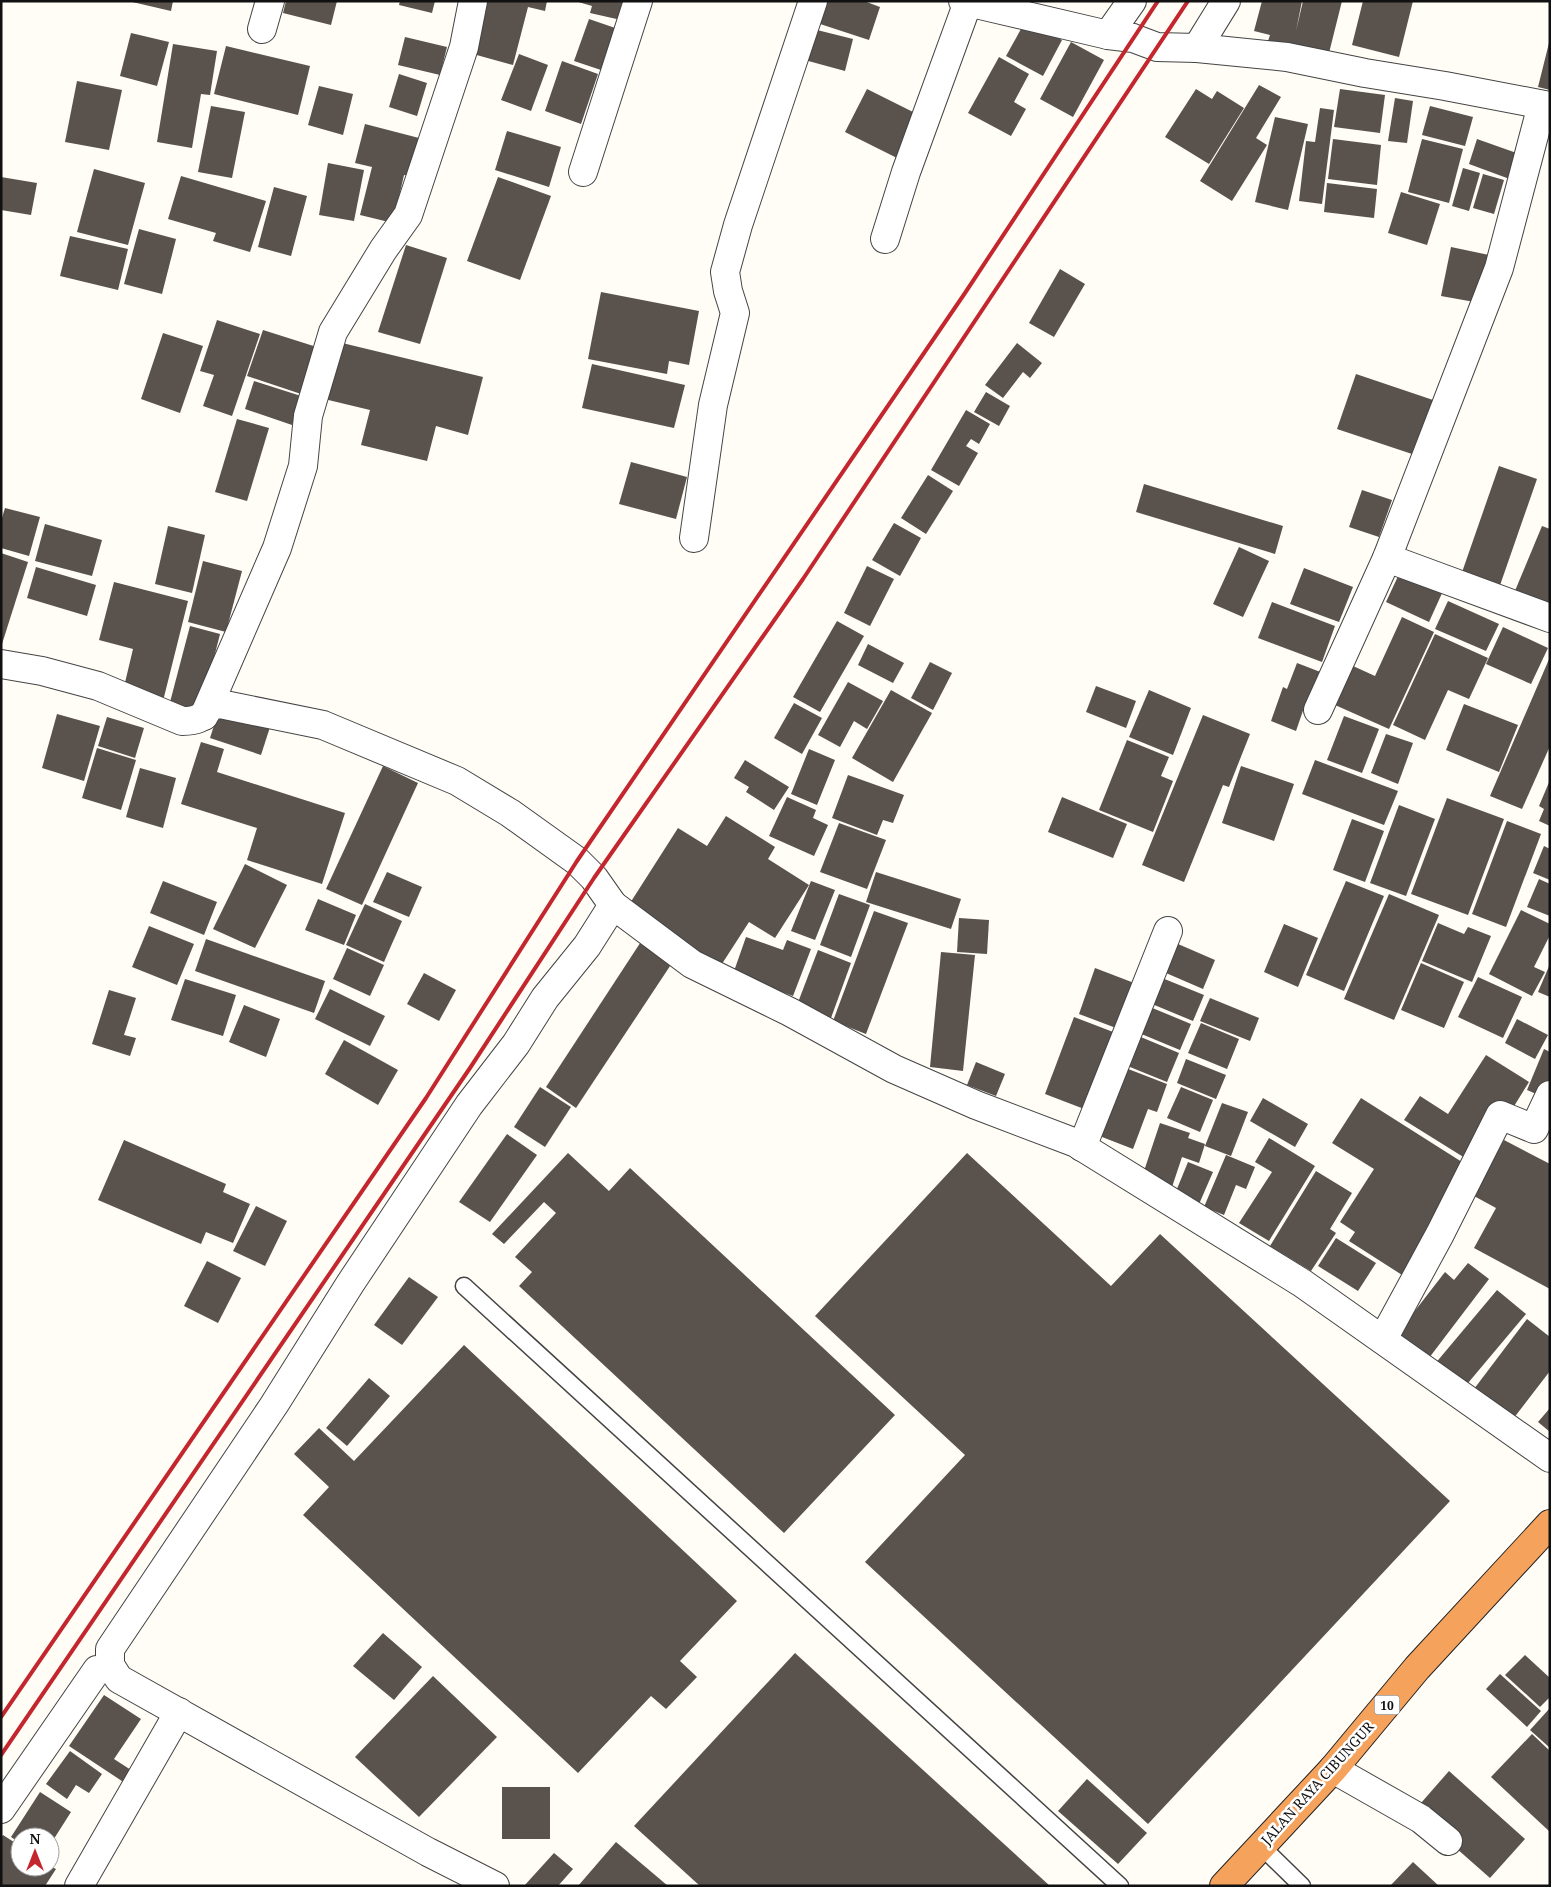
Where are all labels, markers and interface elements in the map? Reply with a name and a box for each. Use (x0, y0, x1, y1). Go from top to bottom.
road number: 10 (1374, 1696, 1400, 1714)
street label: JALAN RAYA CIBUNGUR (1256, 1717, 1378, 1850)
north arrow (10, 1827, 60, 1877)
text: N (29, 1829, 41, 1848)

